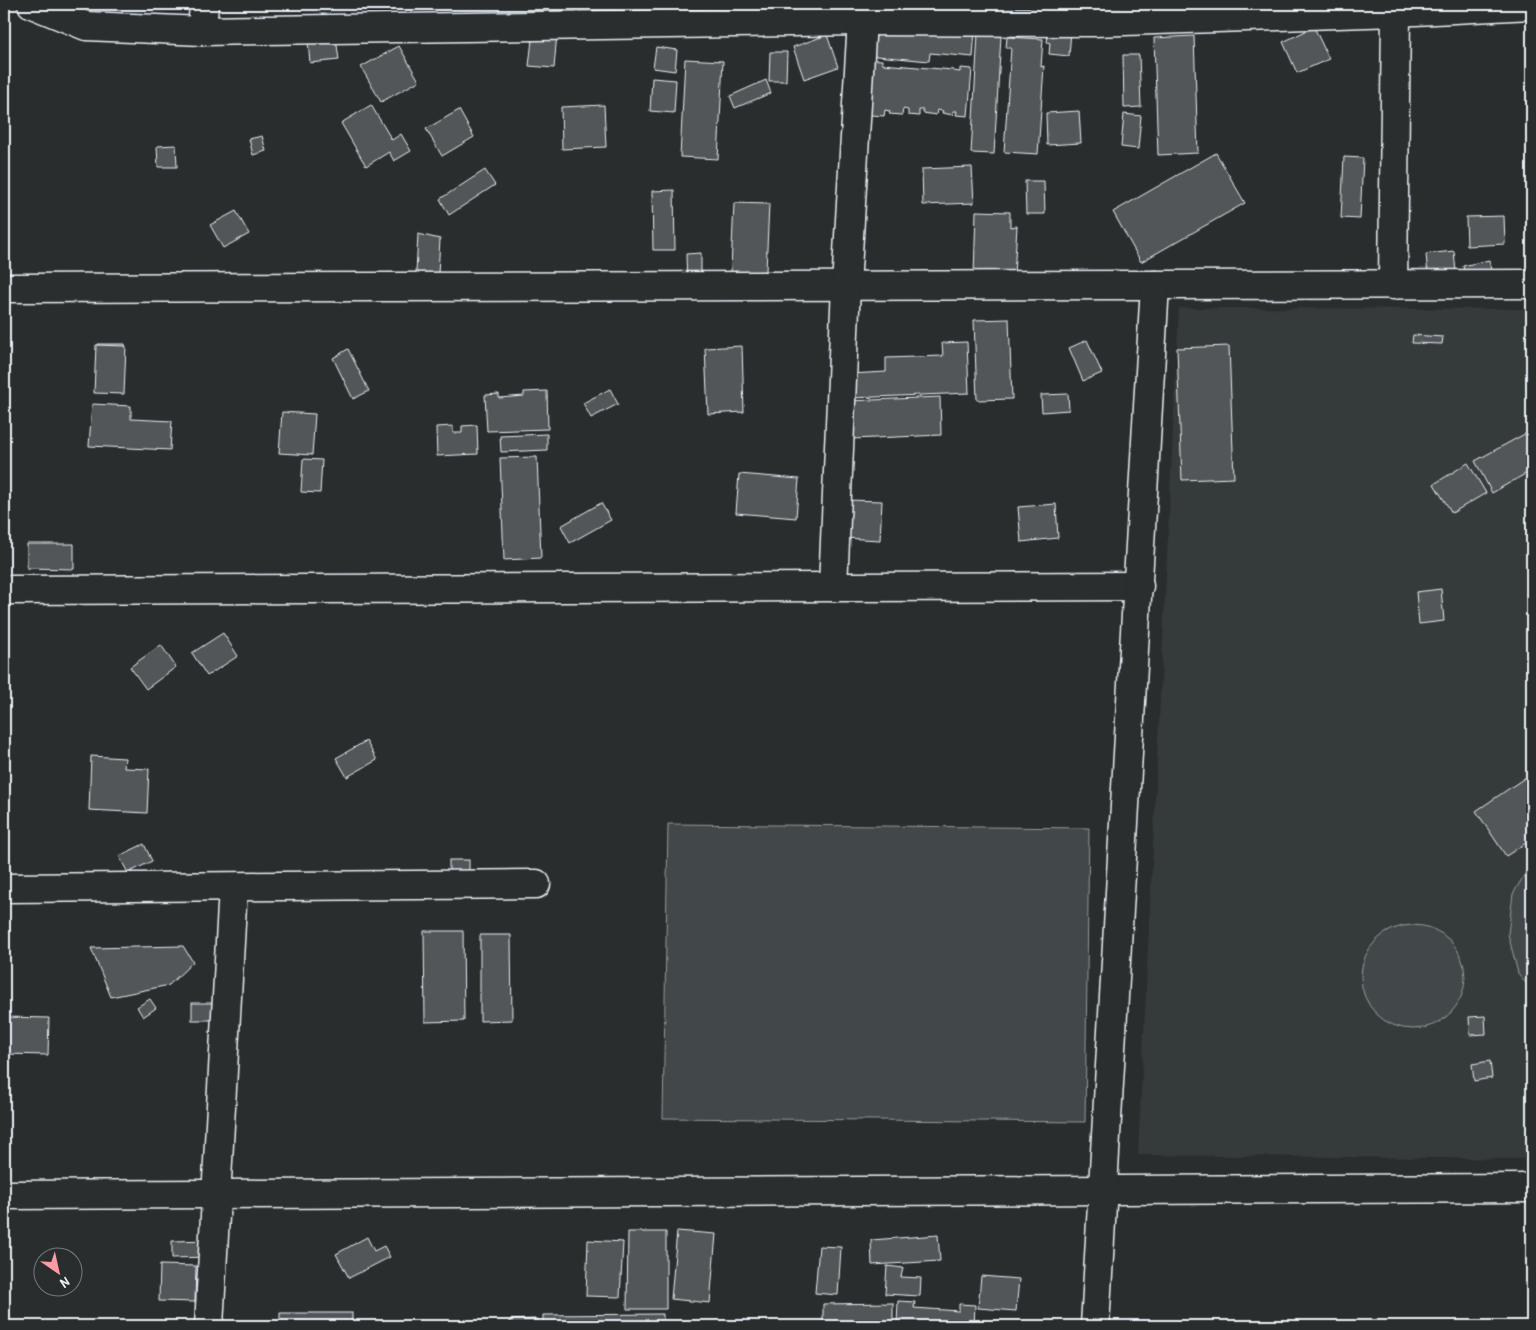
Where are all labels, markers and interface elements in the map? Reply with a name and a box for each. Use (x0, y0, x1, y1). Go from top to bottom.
north arrow (32, 1248, 82, 1298)
text: N (57, 1273, 74, 1293)

